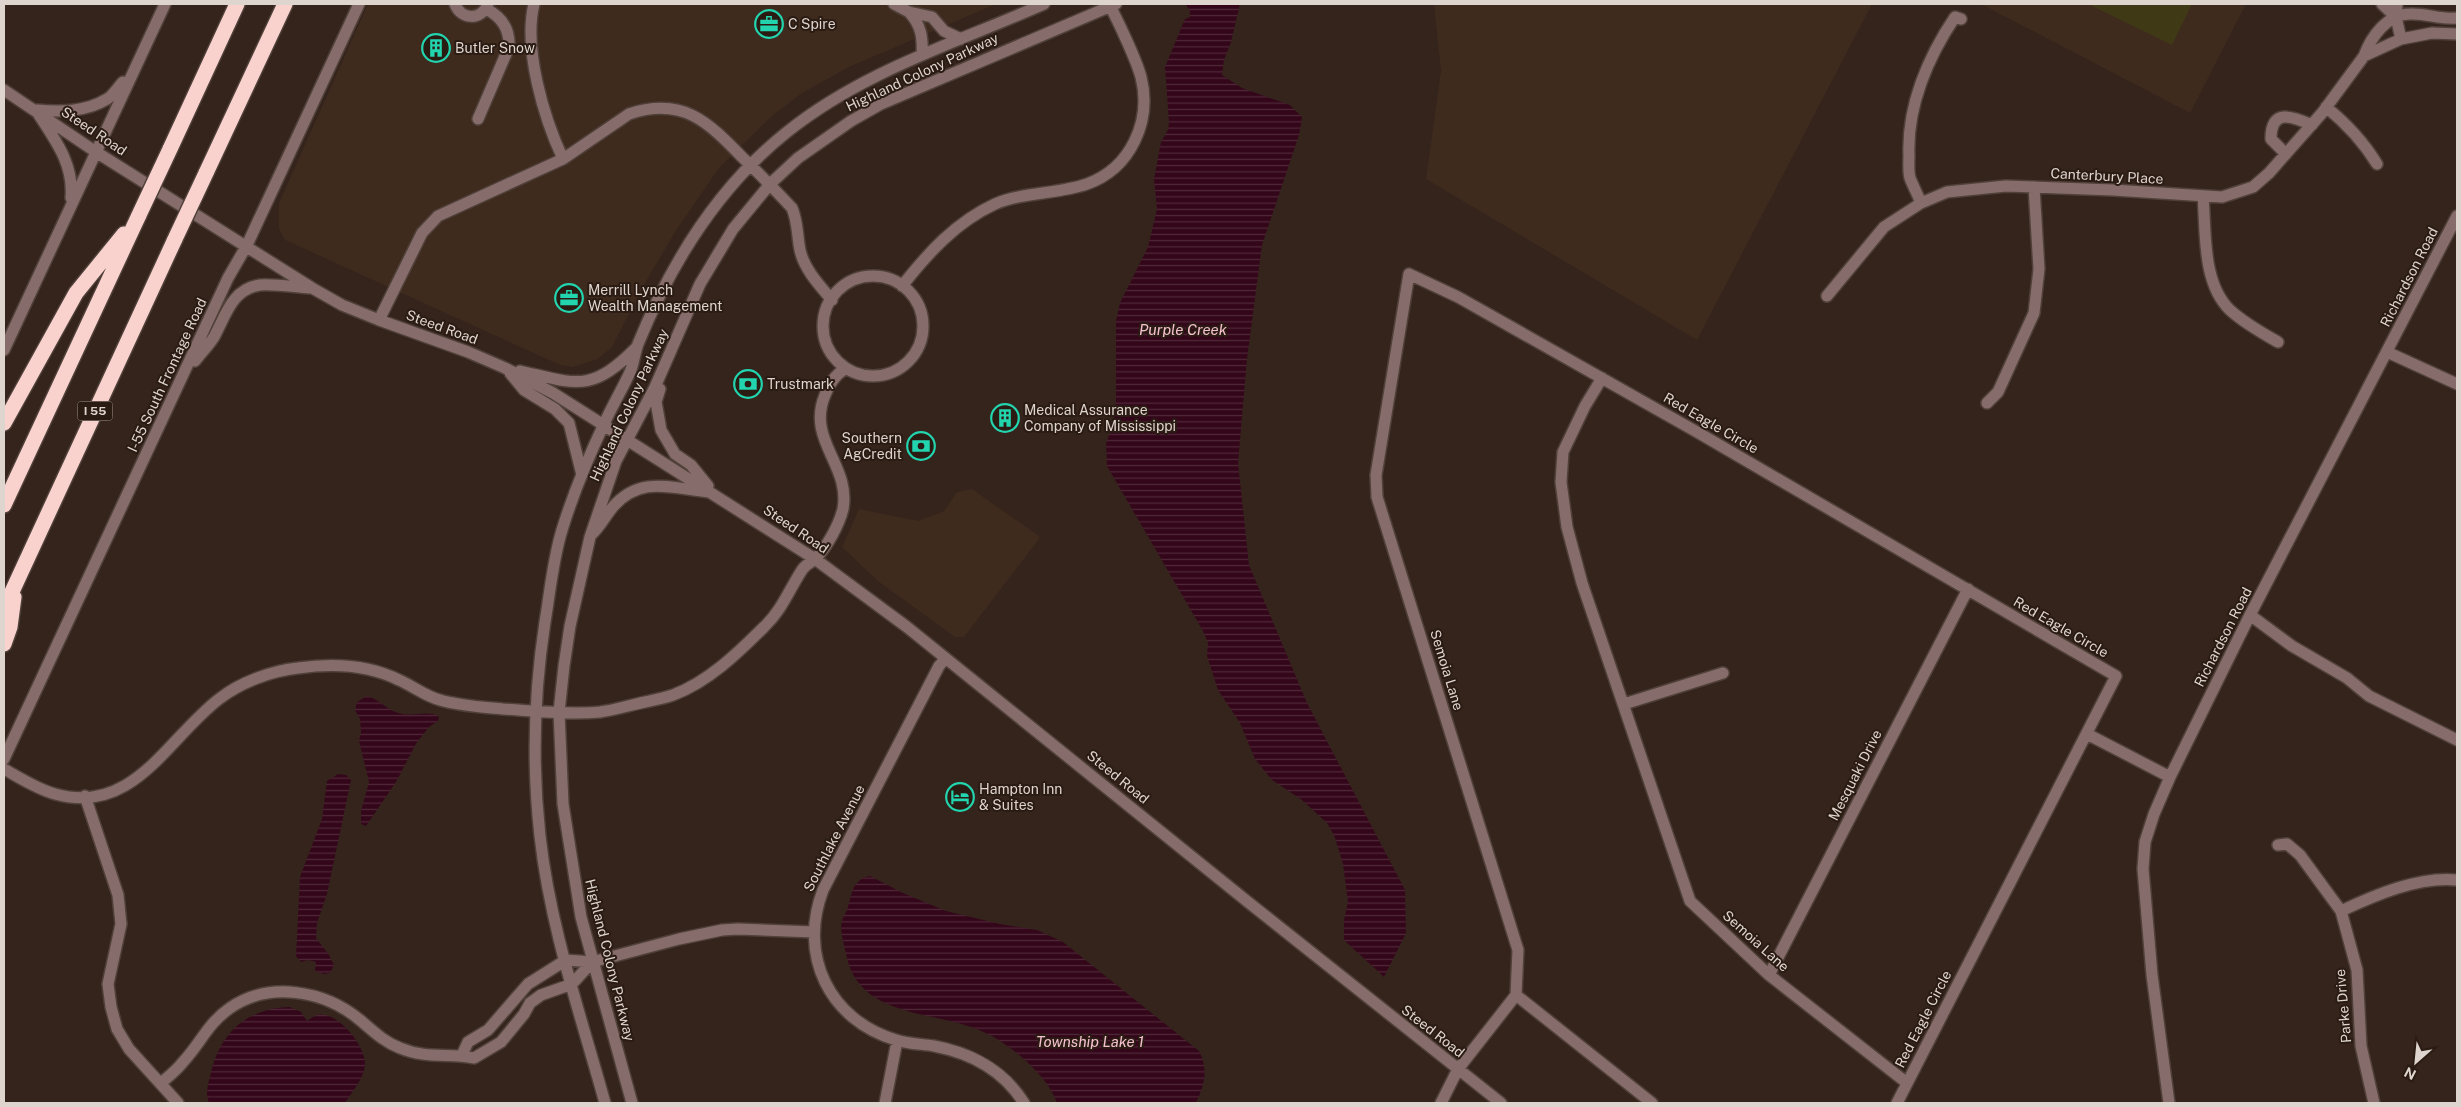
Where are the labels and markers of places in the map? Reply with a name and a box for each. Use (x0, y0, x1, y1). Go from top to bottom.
office icon: C Spire (754, 9, 784, 39)
place label: C Spire (788, 16, 836, 32)
building icon: Butler Snow (421, 33, 451, 63)
place label: Butler Snow (455, 40, 535, 56)
place label: Merrill Lynch Wealth Management (588, 282, 723, 314)
office icon: Merrill Lynch Wealth Management (554, 283, 584, 313)
bank icon: Trustmark (733, 369, 763, 399)
place label: Trustmark (767, 376, 834, 392)
place label: Medical Assurance Company of Mississippi (1024, 402, 1176, 434)
building icon: Medical Assurance Company of Mississippi (990, 403, 1020, 433)
place label: Southern AgCredit (842, 430, 902, 462)
bank icon: Southern AgCredit (906, 431, 936, 461)
place label: Hampton Inn & Suites (979, 781, 1062, 813)
hotel icon: Hampton Inn & Suites (945, 782, 975, 812)

